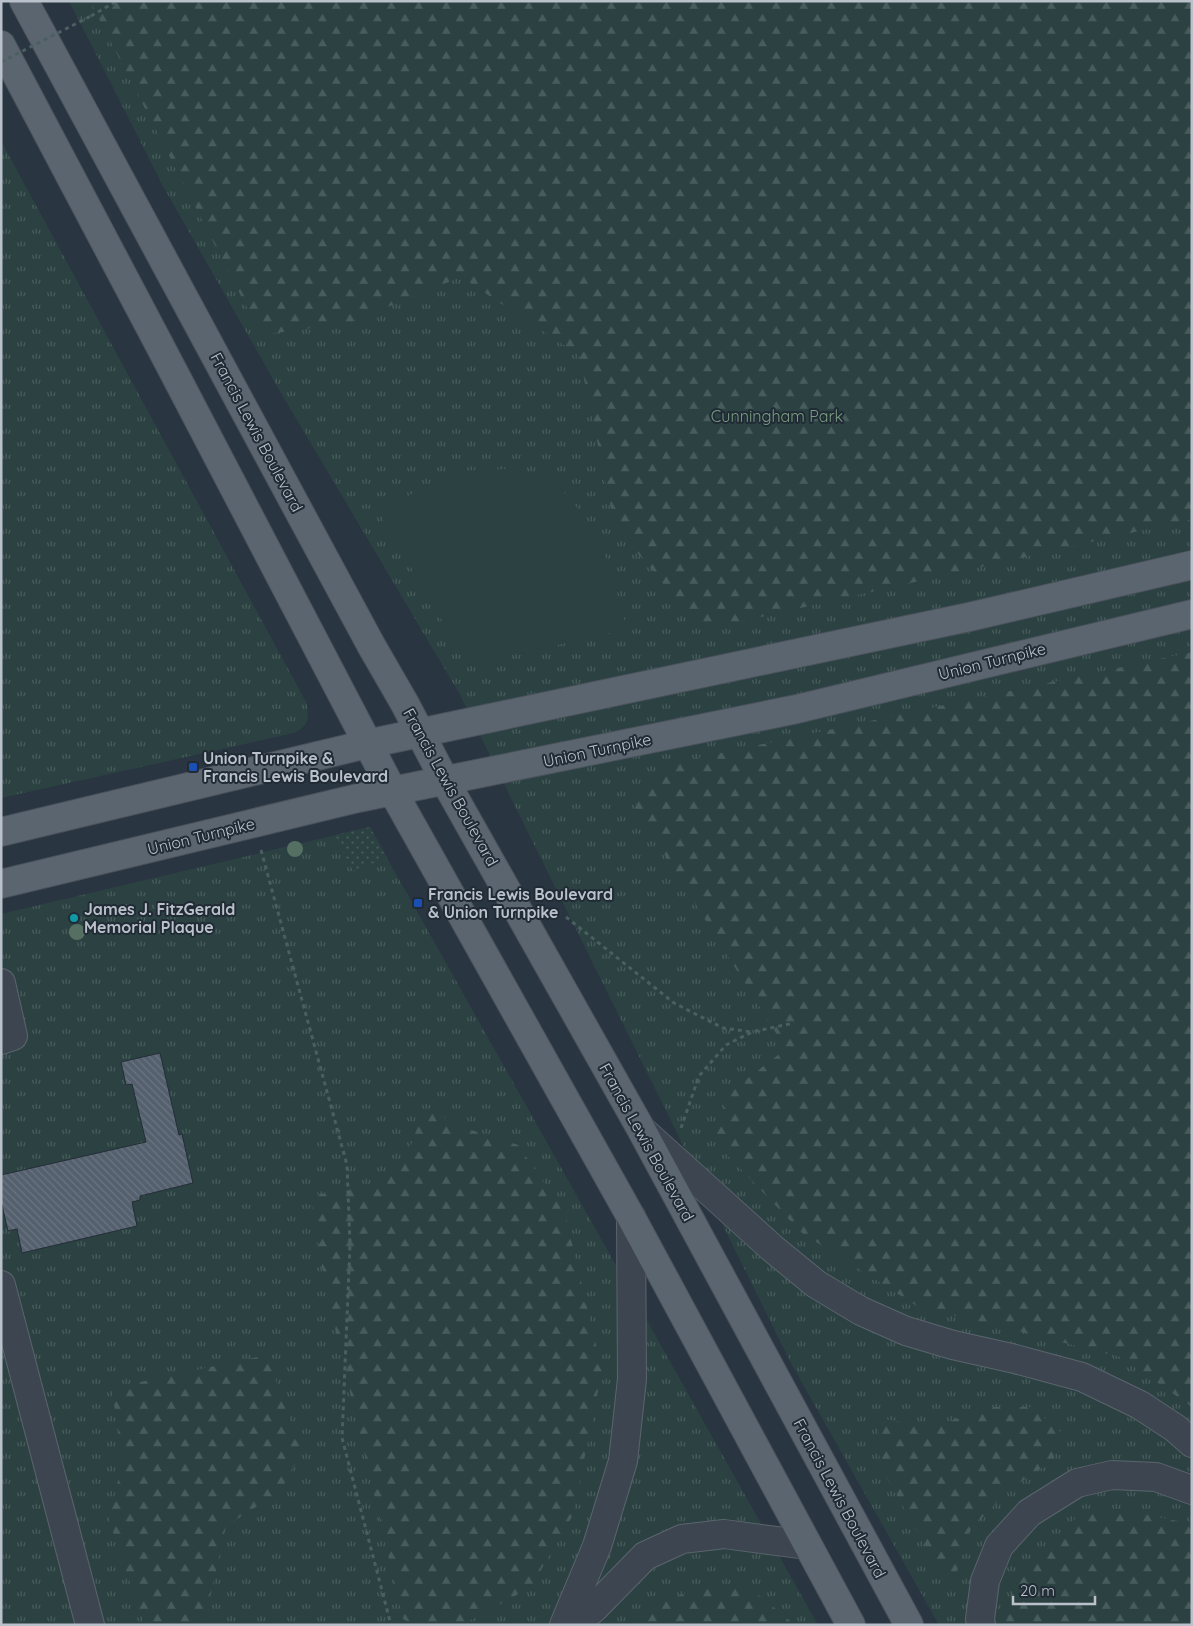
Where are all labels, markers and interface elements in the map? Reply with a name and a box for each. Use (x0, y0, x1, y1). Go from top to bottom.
street label: Francis Lewis Boulevard (206, 349, 308, 515)
park label: Cunningham Park (711, 406, 843, 426)
street label: Union Turnpike (936, 638, 1048, 684)
street label: Francis Lewis Boulevard (399, 704, 503, 870)
street label: Union Turnpike (541, 729, 653, 771)
place label: Union Turnpike & Francis Lewis Boulevard (203, 748, 388, 786)
marker: Union Turnpike & Francis Lewis Boulevard (187, 761, 199, 773)
street label: Union Turnpike (145, 813, 257, 859)
place label: Francis Lewis Boulevard & Union Turnpike (428, 884, 613, 922)
marker: Francis Lewis Boulevard & Union Turnpike (412, 897, 424, 909)
place label: James J. FitzGerald Memorial Plaque (84, 899, 235, 937)
marker: James J. FitzGerald Memorial Plaque (68, 912, 80, 924)
street label: Francis Lewis Boulevard (595, 1059, 699, 1225)
street label: Francis Lewis Boulevard (789, 1415, 891, 1581)
scale bar (1013, 1574, 1096, 1606)
text: 20 m (1020, 1581, 1055, 1600)

